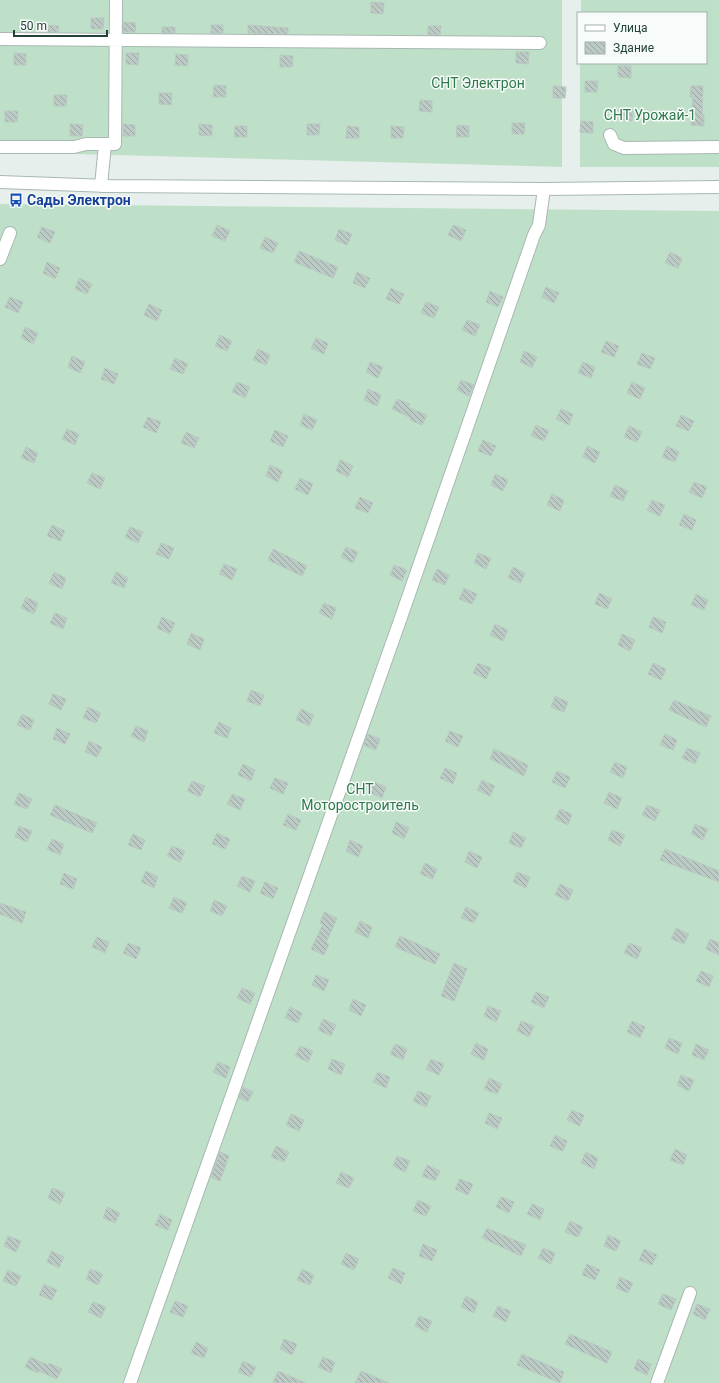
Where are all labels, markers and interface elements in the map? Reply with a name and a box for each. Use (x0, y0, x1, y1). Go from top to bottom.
scale bar (14, 12, 107, 38)
legend (577, 12, 707, 64)
text: 50 m (20, 19, 47, 33)
text: Улица (613, 21, 648, 35)
text: Здание (613, 41, 654, 55)
park label: СНТ Электрон (431, 75, 525, 91)
park label: СНТ Урожай-1 (604, 107, 696, 123)
bus stop icon: Сады Электрон (8, 192, 24, 208)
place label: Сады Электрон (27, 192, 131, 208)
park label: СНТ Моторостроитель (301, 781, 419, 813)

